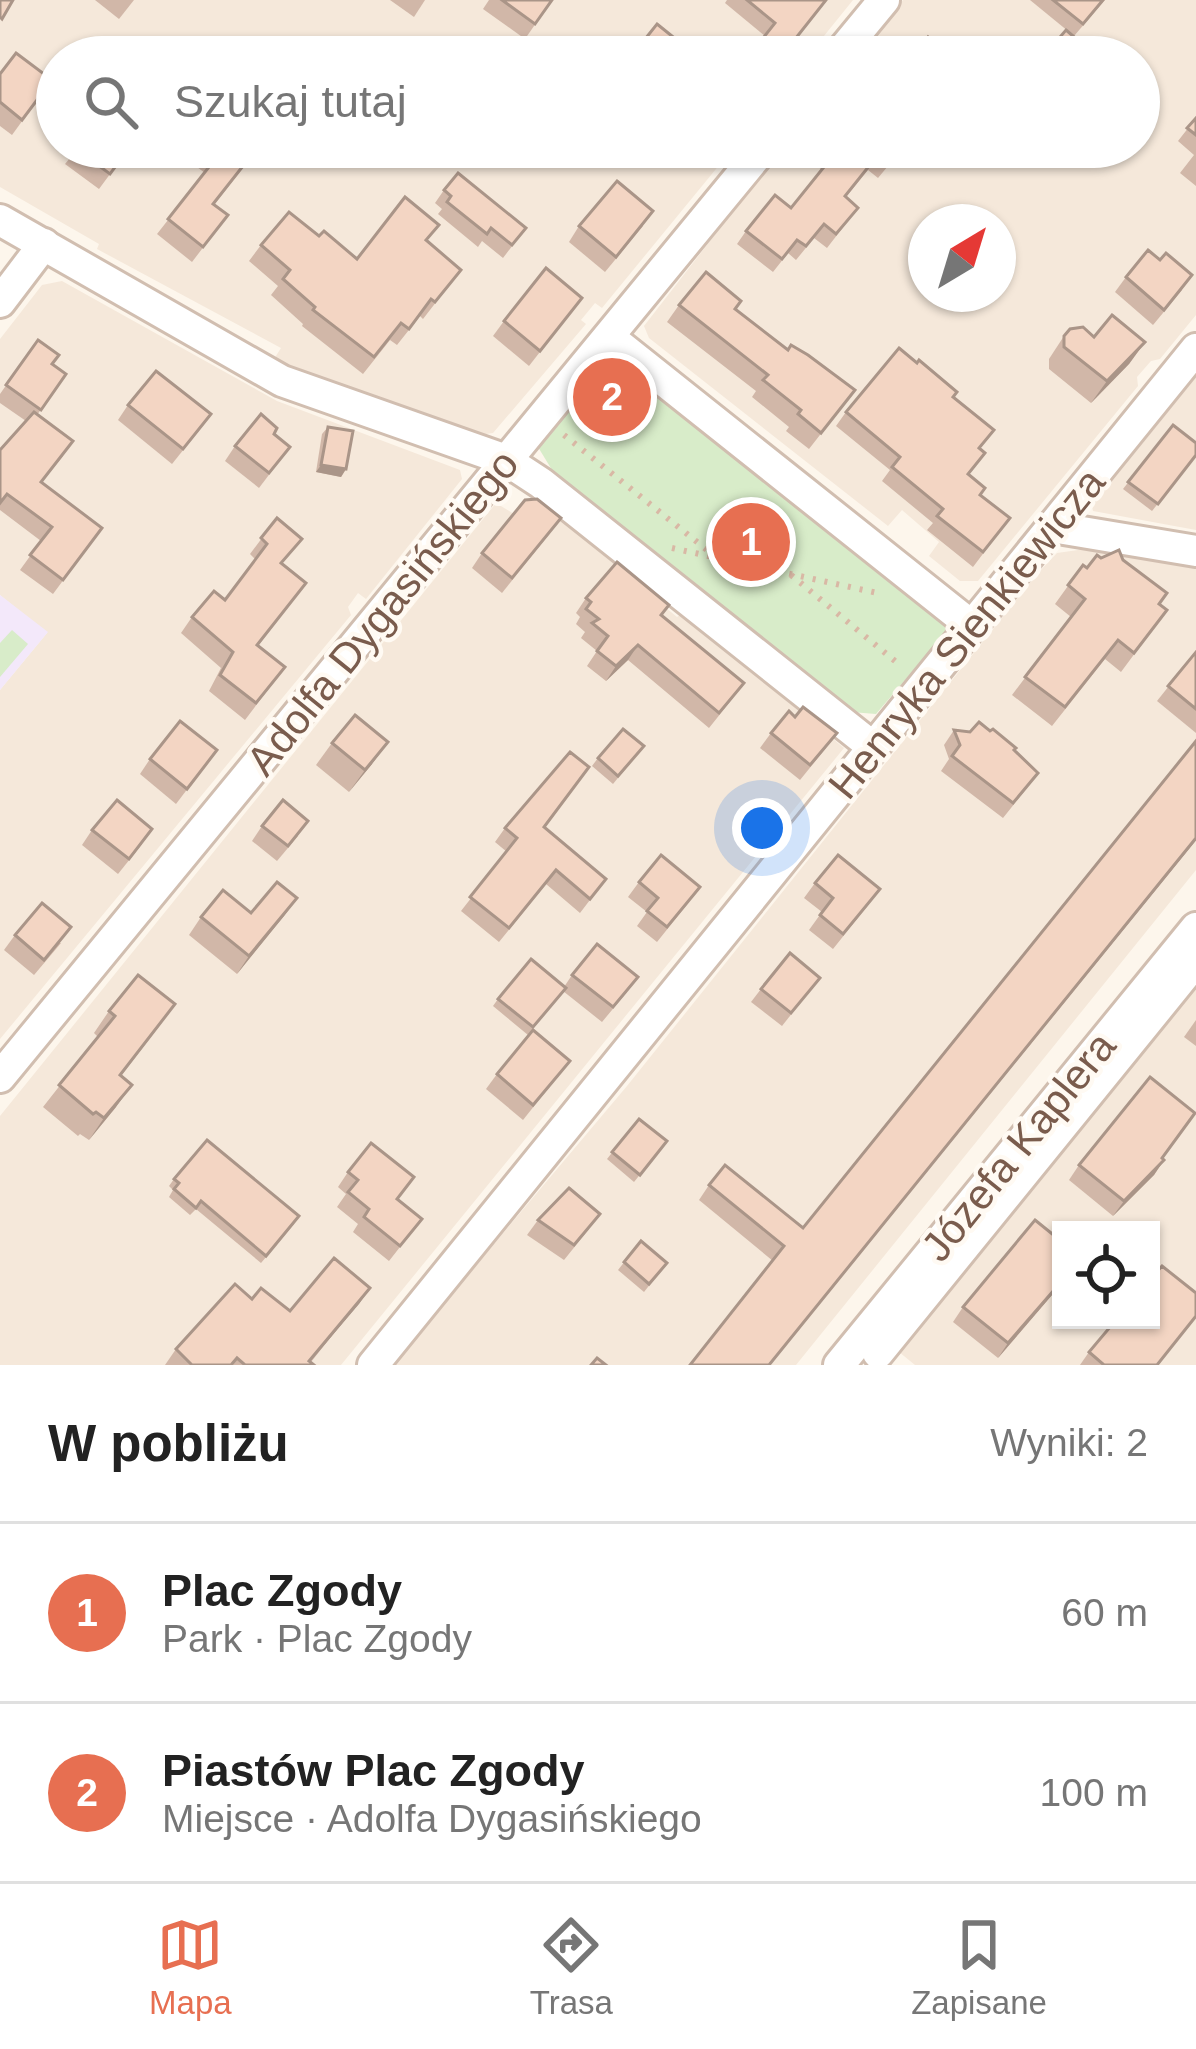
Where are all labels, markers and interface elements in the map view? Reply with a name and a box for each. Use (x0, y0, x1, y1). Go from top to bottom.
search box (36, 36, 1160, 168)
icon: search (78, 69, 144, 135)
text: Szukaj tutaj (174, 76, 407, 127)
north arrow (908, 204, 1016, 312)
pin: 2 (573, 352, 651, 442)
street label: Adolfa Dygasińskiego (237, 441, 528, 784)
street label: Henryka Sienkiewicza (819, 458, 1114, 808)
pin: 1 (712, 497, 790, 587)
your location (732, 798, 792, 858)
street label: Józefa Kaplera (912, 1022, 1125, 1270)
map controls (1052, 1221, 1160, 1329)
button: locate (1052, 1221, 1160, 1329)
text: W pobliżu (48, 1415, 289, 1472)
text: Wyniki: 2 (990, 1421, 1148, 1464)
text: Plac Zgody (162, 1565, 402, 1616)
text: 1 (76, 1591, 98, 1634)
text: 60 m (1061, 1591, 1148, 1634)
text: Park · Plac Zgody (162, 1617, 472, 1660)
text: Piastów Plac Zgody (162, 1745, 585, 1796)
text: 2 (76, 1771, 98, 1814)
text: 100 m (1040, 1771, 1148, 1814)
text: Miejsce · Adolfa Dygasińskiego (162, 1797, 702, 1840)
tab: Mapa (149, 1912, 232, 2022)
tab: Trasa (530, 1912, 613, 2022)
tab: Zapisane (911, 1912, 1047, 2022)

